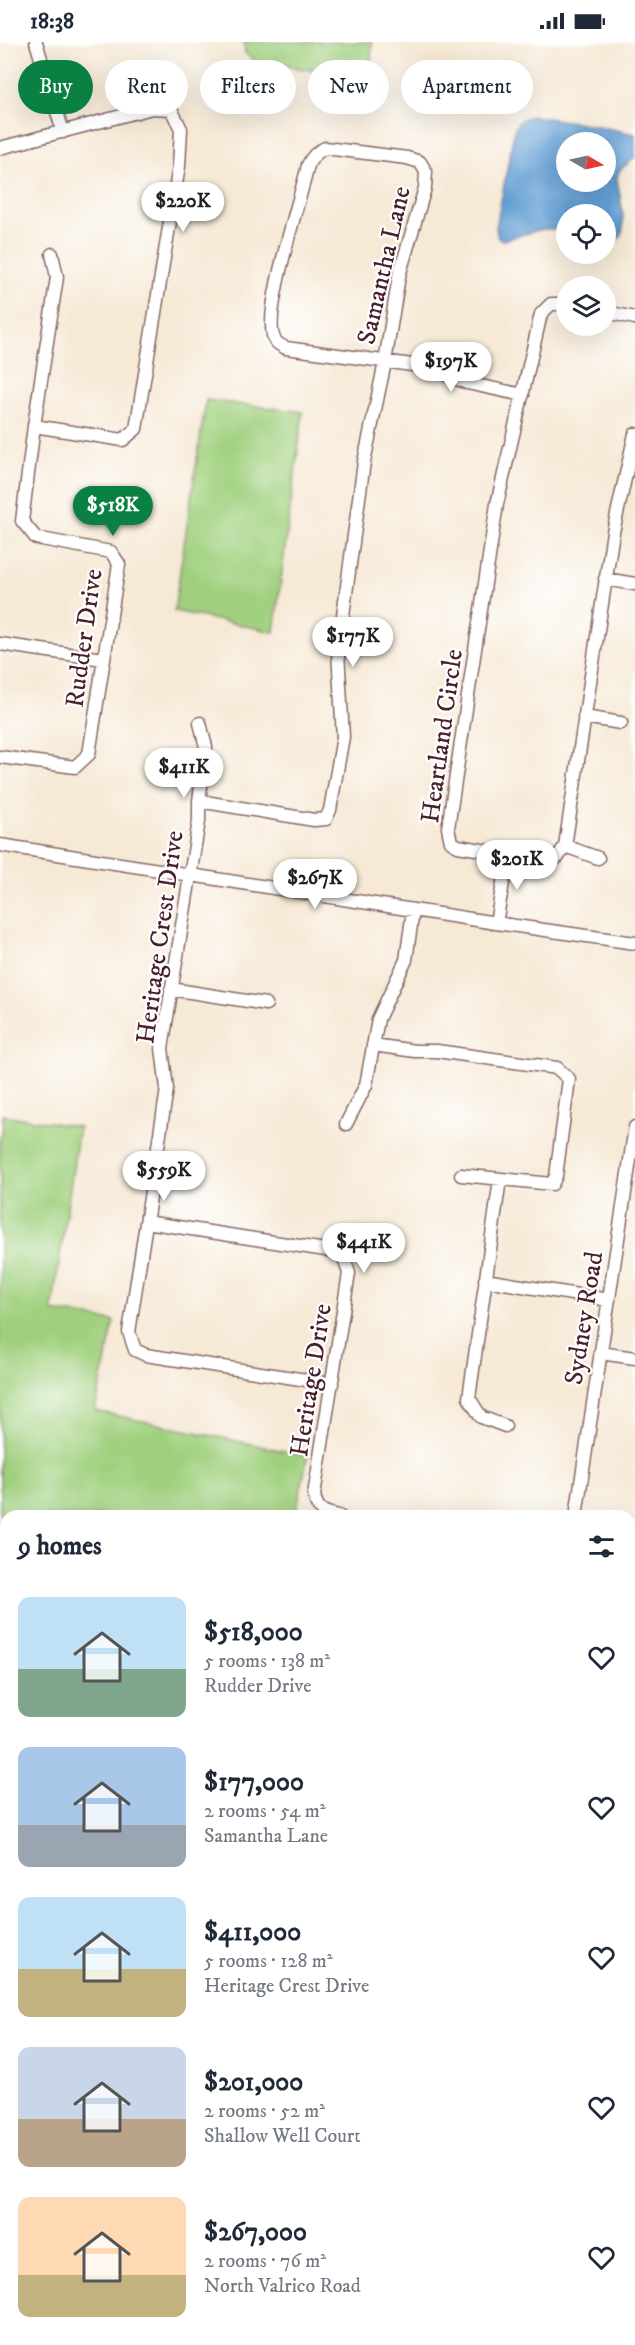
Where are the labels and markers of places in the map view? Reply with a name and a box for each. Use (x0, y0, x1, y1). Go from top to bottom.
pin: $220K (141, 182, 225, 233)
pin: $197K (409, 342, 493, 393)
pin: $518K (71, 486, 155, 537)
pin: $177K (311, 617, 395, 668)
pin: $411K (142, 748, 226, 799)
pin: $201K (475, 840, 559, 891)
pin: $267K (273, 859, 357, 910)
pin: $559K (122, 1151, 206, 1202)
pin: $441K (322, 1223, 406, 1274)

